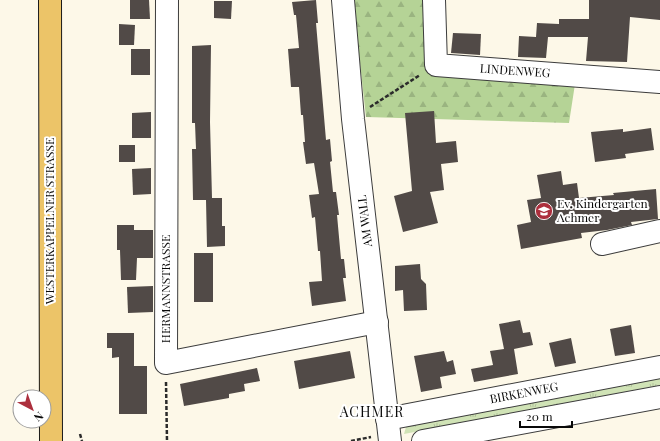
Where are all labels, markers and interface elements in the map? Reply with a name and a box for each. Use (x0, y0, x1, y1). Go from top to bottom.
street label: LINDENWEG (479, 60, 551, 80)
street label: WESTERKAPPELNER STRASSE (41, 138, 57, 305)
street label: AM WALL (353, 194, 375, 249)
place label: Ev. Kindergarten Achmer (556, 195, 648, 225)
school or university icon: Ev. Kindergarten Achmer (534, 201, 554, 221)
street label: HERMANNSTRASSE (157, 235, 173, 343)
street label: BIRKENWEG (488, 377, 560, 407)
north arrow (12, 389, 52, 429)
district label: ACHMER (339, 402, 404, 421)
scale bar (520, 403, 572, 429)
text: 20 m (526, 408, 553, 424)
text: N (31, 409, 47, 425)

